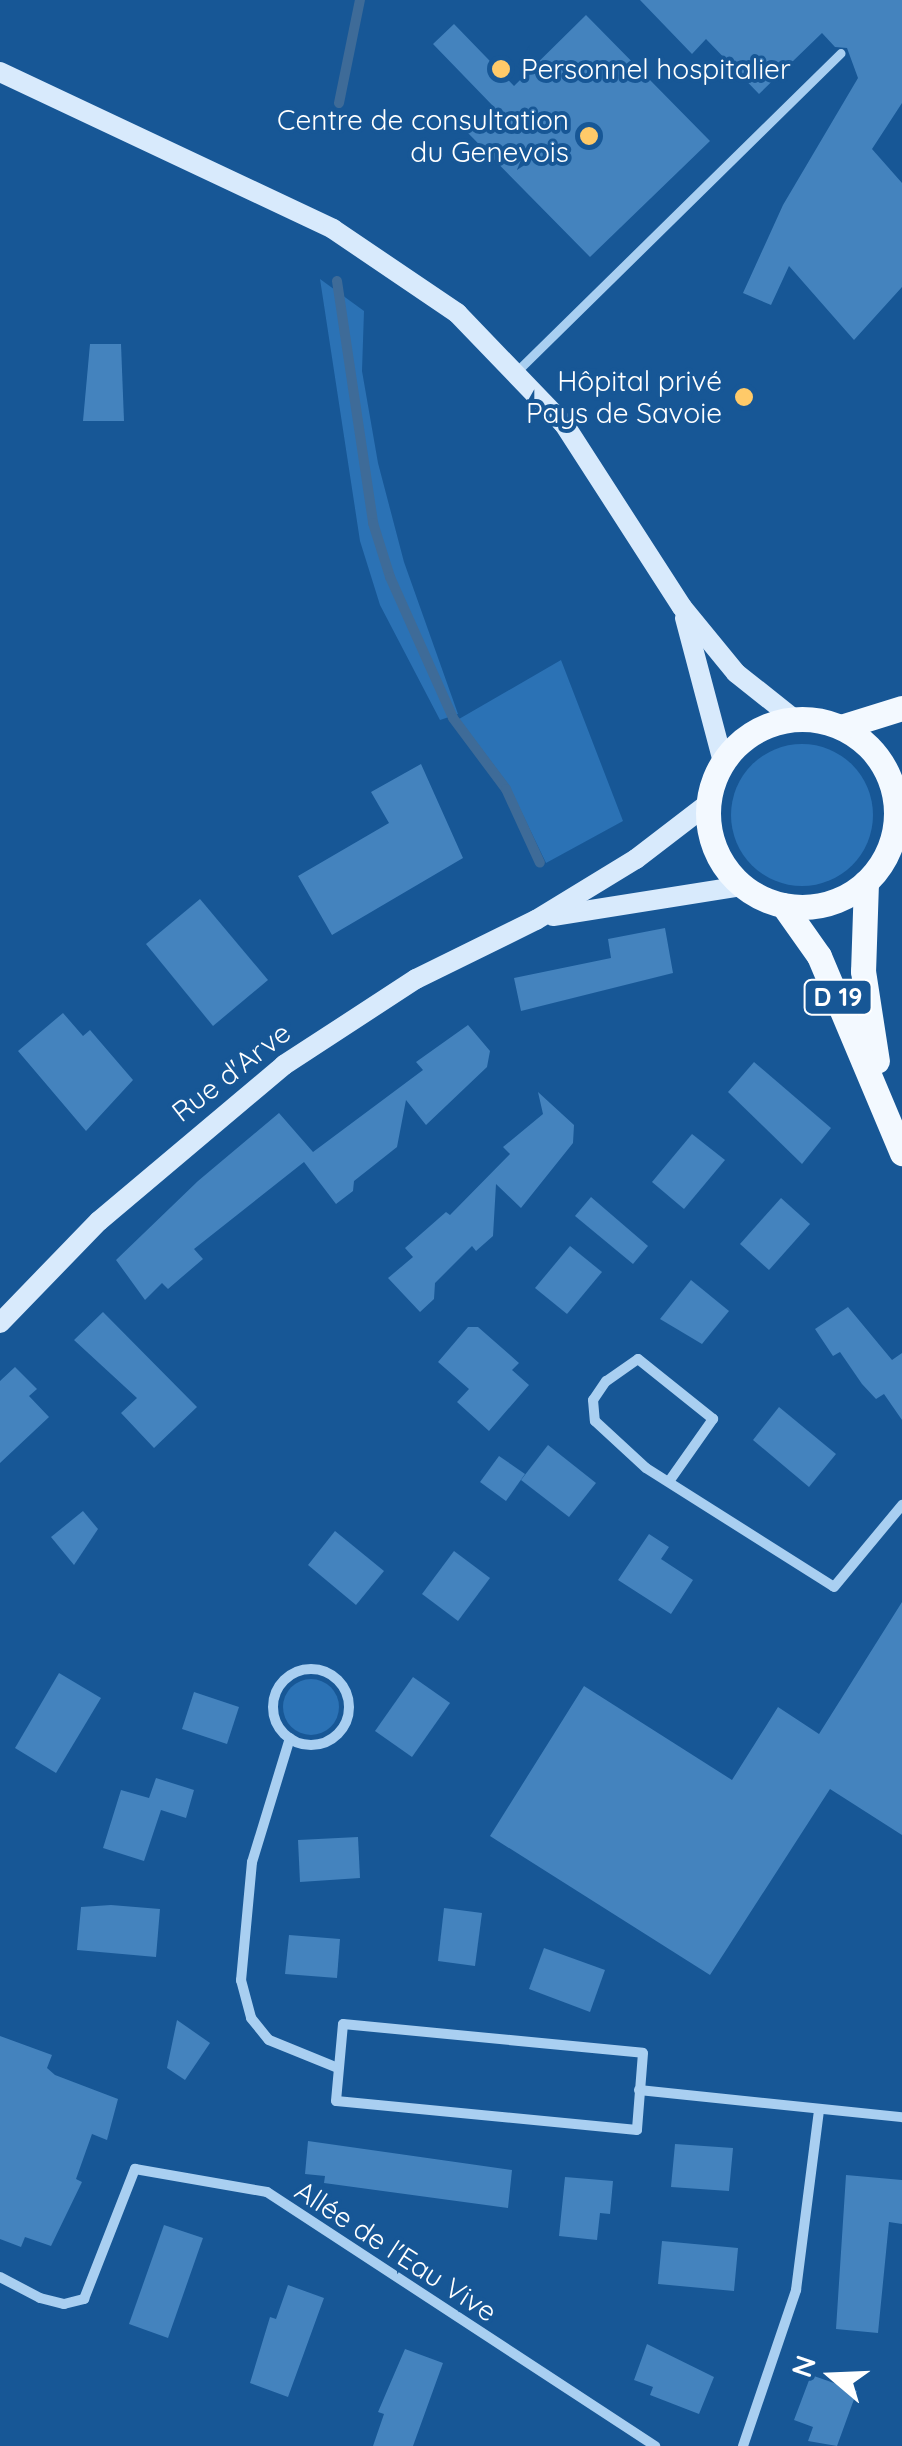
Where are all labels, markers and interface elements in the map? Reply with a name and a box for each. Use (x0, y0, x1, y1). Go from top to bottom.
place label: Personnel hospitalier (521, 52, 791, 86)
marker: Personnel hospitalier (490, 58, 512, 80)
place label: Centre de consultation du Genevois (277, 103, 569, 169)
marker: Centre de consultation du Genevois (578, 125, 600, 147)
place label: Hôpital privé Pays de Savoie (526, 364, 722, 430)
marker: Hôpital privé Pays de Savoie (731, 384, 757, 410)
road number: D 19 (803, 977, 873, 1017)
street label: Rue d'Arve (165, 1015, 297, 1129)
street label: Allée de l'Eau Vive (289, 2173, 503, 2329)
north arrow (782, 2326, 882, 2426)
text: N (783, 2351, 823, 2382)

